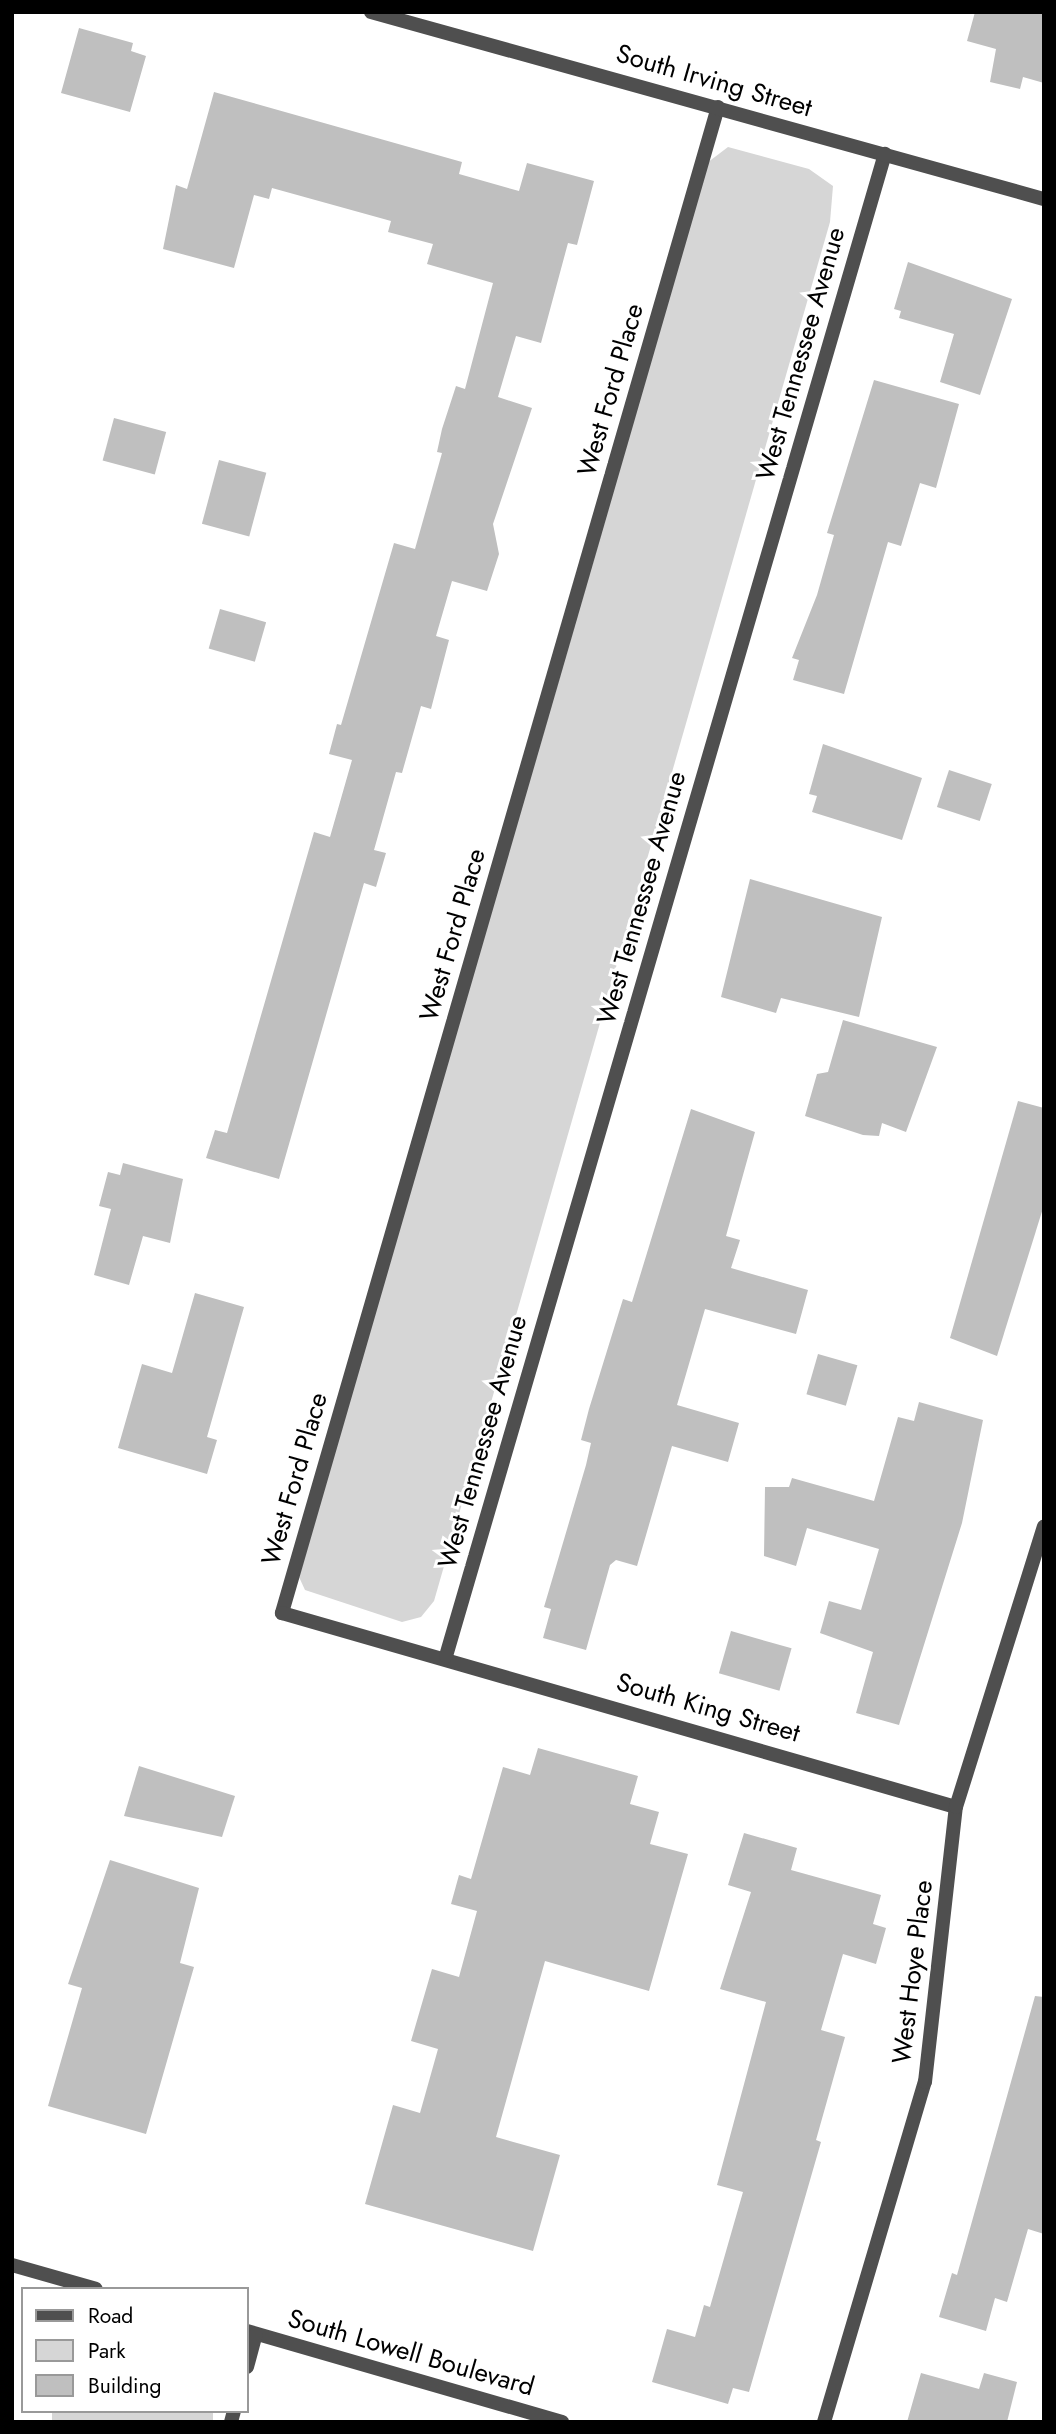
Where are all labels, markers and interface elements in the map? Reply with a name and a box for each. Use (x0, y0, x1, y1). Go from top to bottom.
street label: South Irving Street (612, 38, 816, 124)
street label: West Tennessee Avenue (750, 224, 852, 484)
street label: West Ford Place (571, 300, 651, 480)
street label: West Tennessee Avenue (591, 768, 693, 1028)
street label: West Ford Place (413, 845, 493, 1025)
street label: West Tennessee Avenue (432, 1312, 534, 1572)
street label: West Ford Place (255, 1389, 335, 1569)
street label: South King Street (613, 1667, 803, 1749)
street label: West Hoye Place (886, 1878, 940, 2066)
legend (21, 2287, 248, 2413)
text: Road (88, 2301, 133, 2331)
street label: South Lowell Boulevard (284, 2303, 538, 2403)
text: Park (88, 2336, 125, 2366)
text: Building (88, 2371, 161, 2401)

